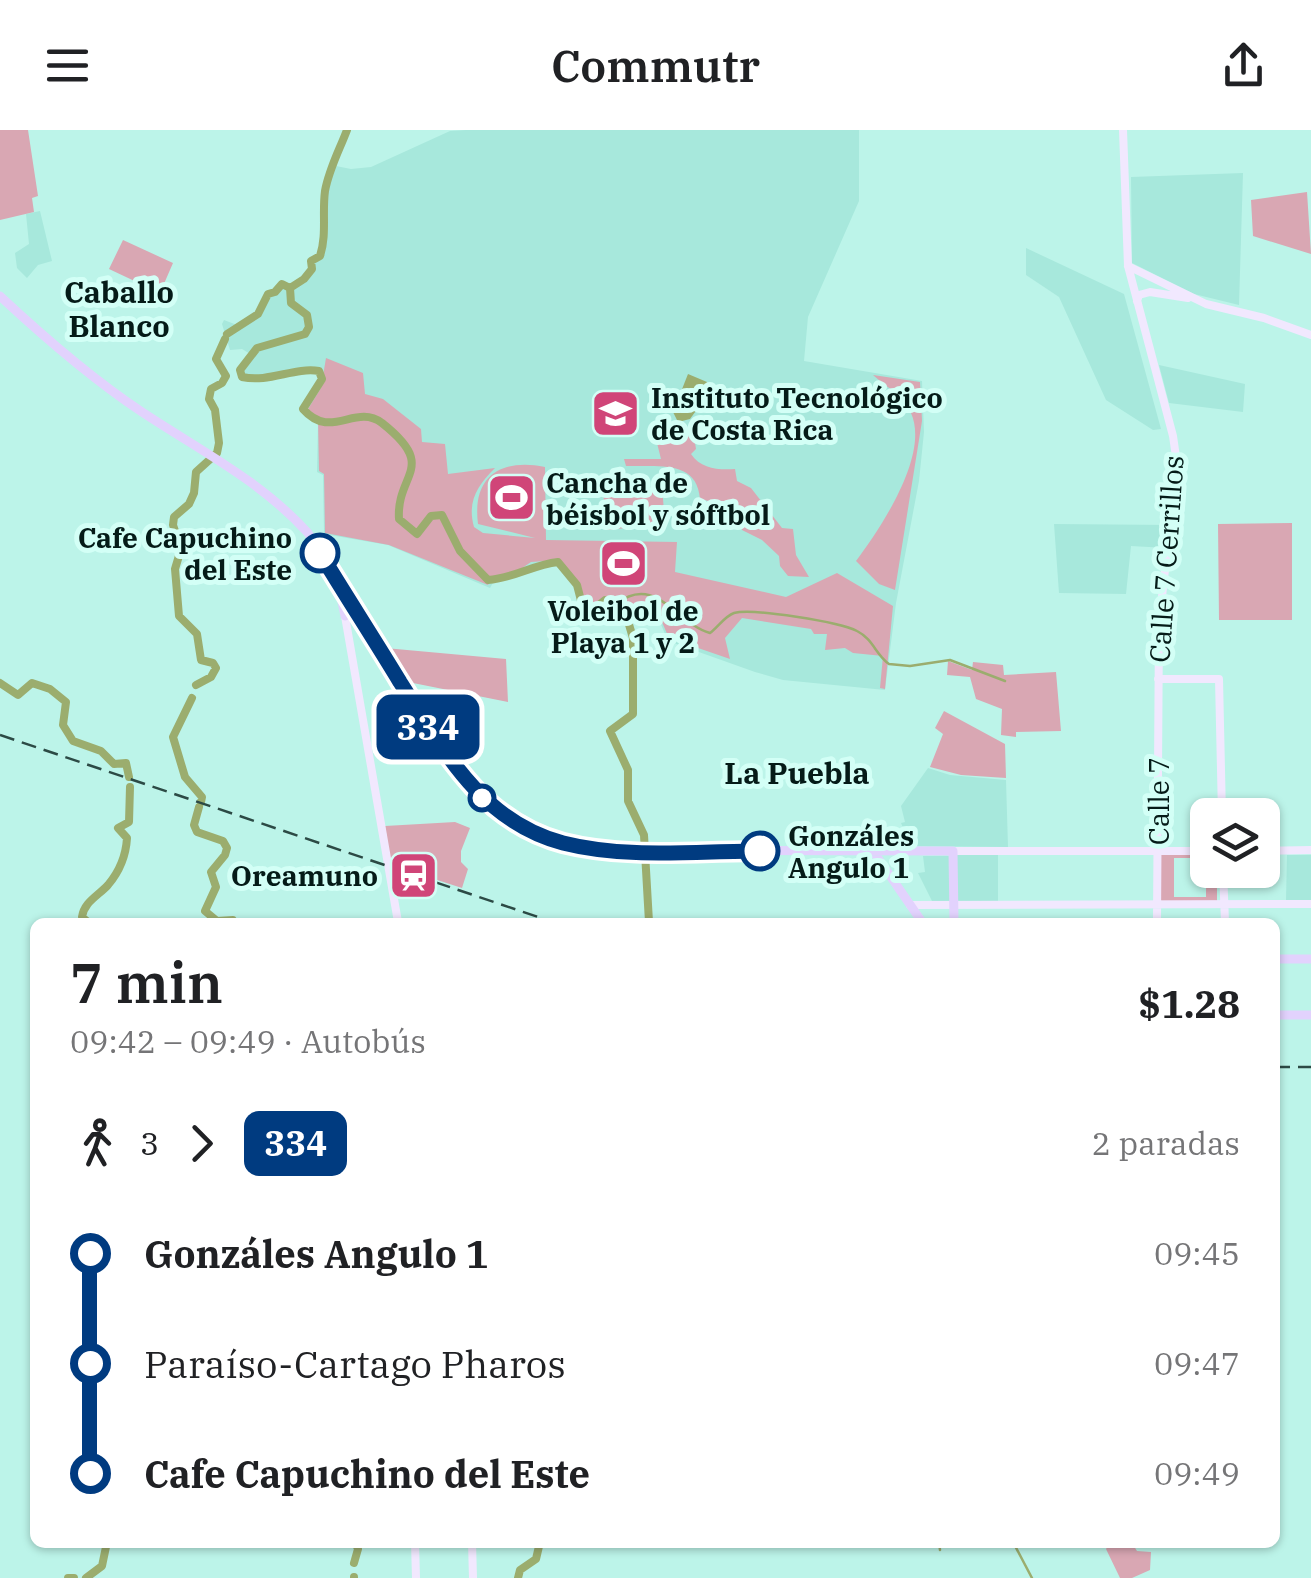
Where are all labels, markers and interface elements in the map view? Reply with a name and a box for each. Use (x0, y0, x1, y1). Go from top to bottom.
text: Commutr (551, 36, 760, 94)
icon: menu (40, 38, 95, 93)
icon: share (1216, 38, 1271, 93)
district label: Caballo Blanco (64, 272, 174, 345)
place label: Instituto Tecnológico de Costa Rica (651, 379, 943, 448)
school or university icon: Instituto Tecnológico de Costa Rica (590, 387, 642, 439)
street label: Calle 7 Cerrillos (1140, 454, 1192, 664)
place label: Cancha de béisbol y sóftbol (546, 464, 770, 533)
sports icon: Cancha de béisbol y sóftbol (485, 472, 537, 524)
place label: Cafe Capuchino del Este (78, 519, 292, 588)
marker: Cafe Capuchino del Este (301, 534, 339, 572)
sports icon: Voleibol de Playa 1 y 2 (597, 537, 649, 589)
place label: Voleibol de Playa 1 y 2 (547, 592, 699, 661)
line badge: 334 (370, 694, 486, 760)
text: 334 (396, 704, 460, 750)
district label: La Puebla (724, 753, 870, 792)
street label: Calle 7 (1140, 757, 1177, 845)
unlabelled marker (469, 785, 495, 811)
map controls (1190, 798, 1280, 888)
button: layers (1190, 798, 1280, 888)
place label: Gonzáles Angulo 1 (788, 817, 914, 886)
marker: Gonzáles Angulo 1 (741, 832, 779, 870)
station icon: Oreamuno (387, 849, 439, 901)
place label: Oreamuno (231, 857, 378, 894)
text: 7 min (70, 947, 223, 1018)
text: $1.28 (1138, 979, 1240, 1028)
text: 09:42 – 09:49 · Autobús (70, 1020, 426, 1062)
icon: walk (70, 1116, 125, 1171)
icon: forward (174, 1116, 229, 1171)
text: 334 (264, 1120, 327, 1166)
text: 3 (140, 1122, 159, 1164)
text: 2 paradas (1092, 1122, 1240, 1164)
text: Gonzáles Angulo 1 (144, 1229, 488, 1278)
text: 09:45 (1154, 1232, 1240, 1274)
text: Paraíso-Cartago Pharos (144, 1339, 566, 1388)
text: 09:47 (1154, 1342, 1240, 1384)
text: Cafe Capuchino del Este (144, 1449, 590, 1498)
text: 09:49 (1154, 1452, 1240, 1494)

